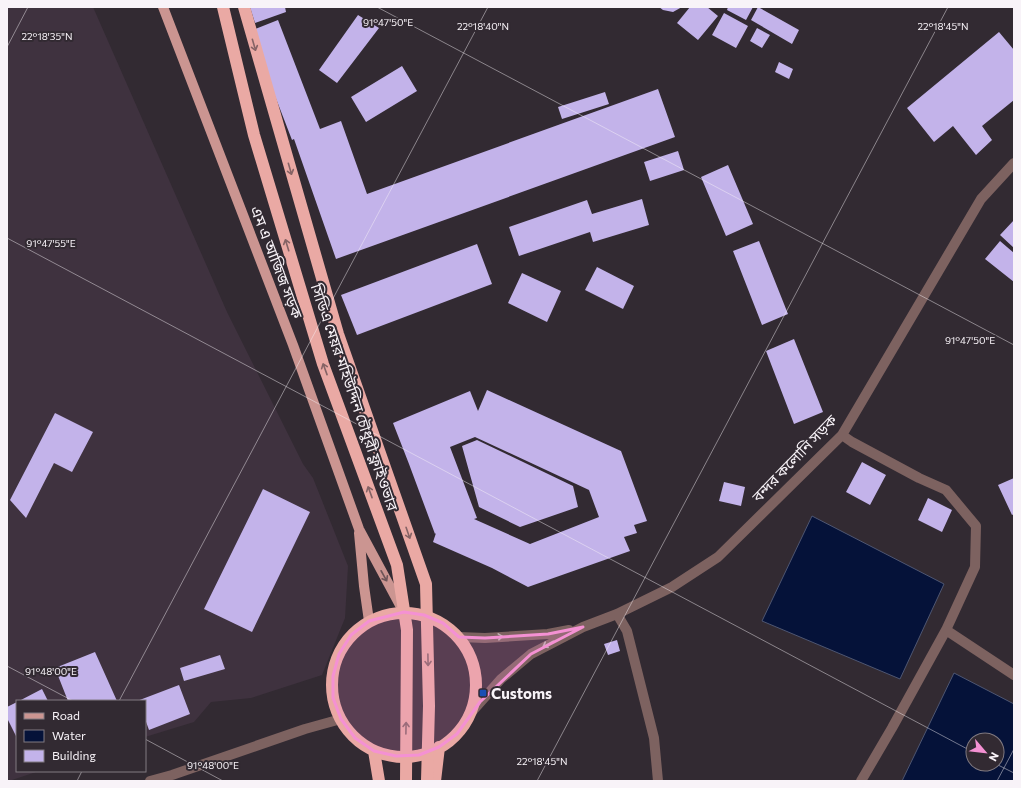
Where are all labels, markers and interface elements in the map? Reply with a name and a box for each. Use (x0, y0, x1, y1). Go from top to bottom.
text: 91°47'50"E (363, 16, 413, 28)
text: 22°18'40"N (457, 20, 509, 32)
text: 22°18'45"N (917, 20, 969, 32)
text: 22°18'35"N (22, 30, 72, 42)
one-way arrow (251, 38, 258, 51)
one-way arrow (287, 163, 294, 176)
street label: এম এ আজিজ সড়ক (247, 203, 307, 322)
text: 91°47'55"E (26, 237, 76, 249)
one-way arrow (283, 239, 290, 252)
street label: সিডিএ মেয়র মহিউদ্দিন চৌধুরী ফ্লাইওভার (306, 280, 403, 514)
text: 91°47'50"E (945, 334, 995, 346)
one-way arrow (321, 364, 329, 376)
street label: বন্দর কলোনি সড়ক (747, 410, 841, 506)
one-way arrow (366, 485, 373, 498)
one-way arrow (405, 526, 412, 539)
one-way arrow (381, 570, 389, 582)
one-way arrow (490, 633, 503, 641)
one-way arrow (542, 641, 554, 649)
one-way arrow (424, 653, 432, 666)
text: 91°48'00"E (25, 665, 77, 677)
place label: Customs (491, 684, 552, 702)
marker: Customs (478, 688, 488, 698)
legend (16, 700, 146, 772)
text: Road (52, 708, 80, 722)
one-way arrow (402, 722, 410, 735)
text: Water (52, 728, 86, 742)
north arrow (965, 732, 1005, 772)
text: Building (52, 748, 96, 762)
text: N (987, 750, 1002, 764)
text: 22°18'45"N (516, 755, 568, 767)
text: 91°48'00"E (187, 759, 239, 771)

